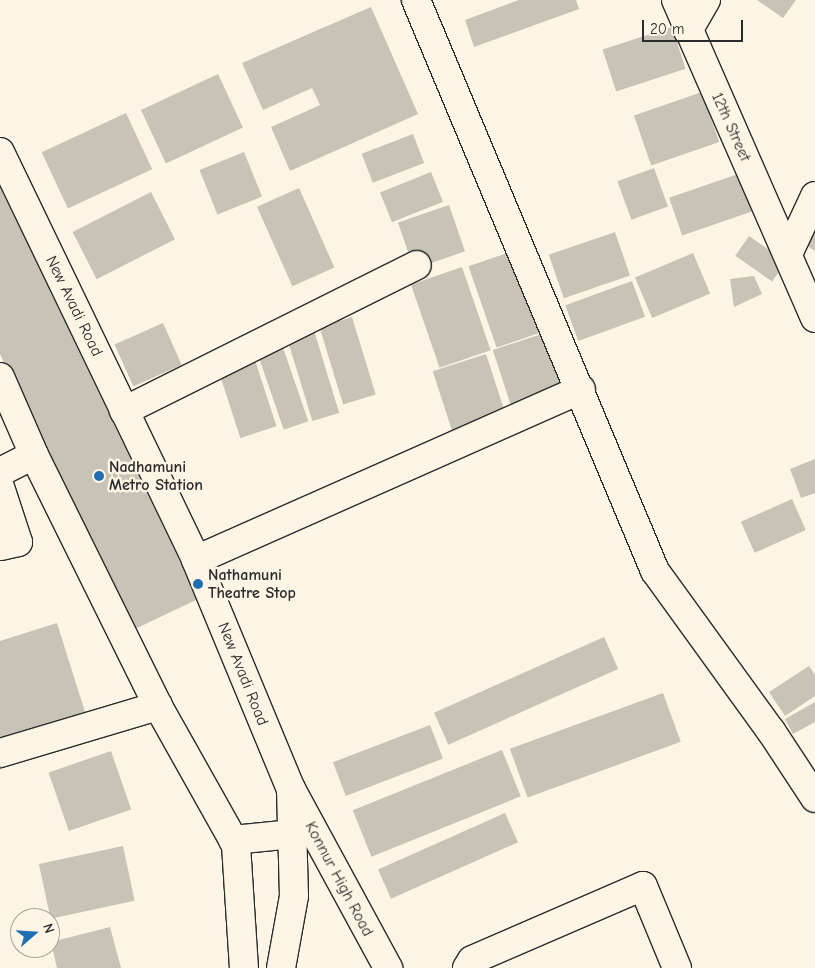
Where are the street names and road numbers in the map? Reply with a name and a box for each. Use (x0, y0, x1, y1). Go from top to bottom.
street label: 12th Street (707, 90, 755, 164)
street label: New Avadi Road (41, 253, 107, 359)
street label: New Avadi Road (214, 620, 272, 728)
street label: Konnur High Road (301, 818, 377, 940)

